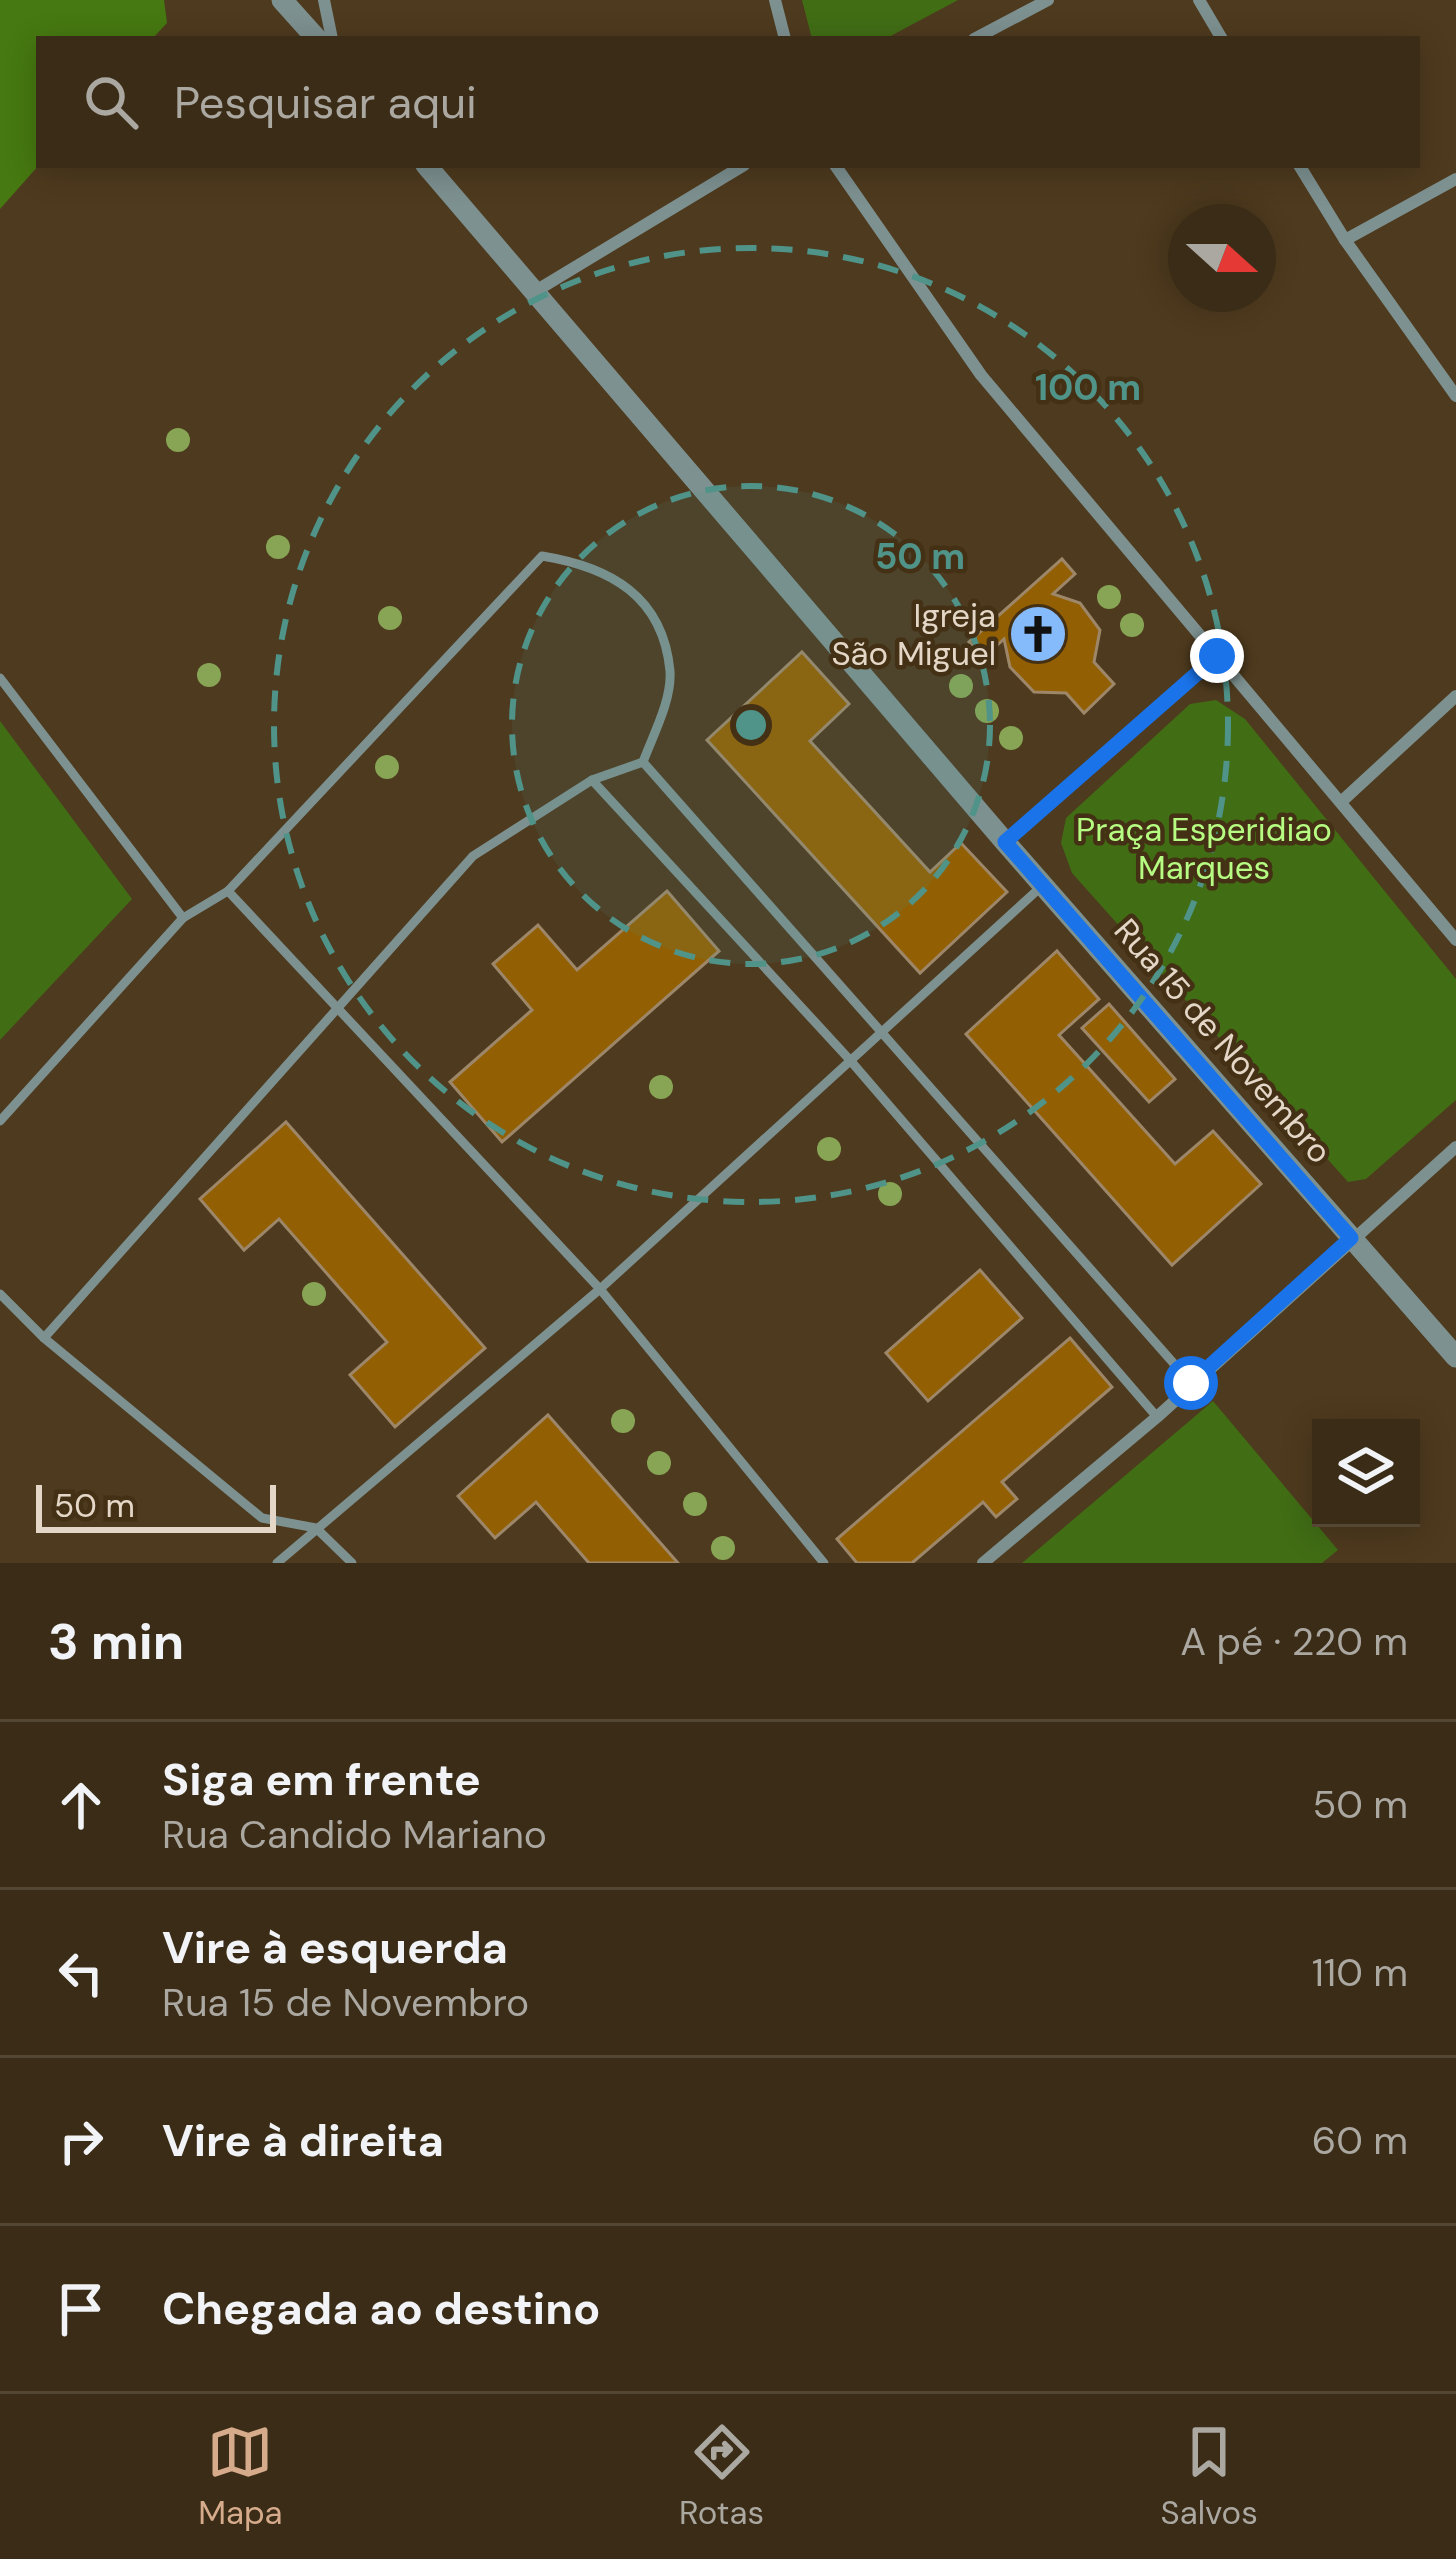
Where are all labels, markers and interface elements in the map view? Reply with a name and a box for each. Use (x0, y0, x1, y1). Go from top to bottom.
search box (36, 36, 1420, 168)
icon: search (78, 69, 144, 135)
text: Pesquisar aqui (174, 73, 477, 132)
north arrow (1168, 204, 1276, 312)
text: 100 m (1035, 364, 1141, 411)
text: 50 m (875, 533, 965, 580)
place label: Igreja São Miguel (831, 594, 996, 675)
church icon: Igreja São Miguel (1007, 603, 1069, 665)
route end (1190, 629, 1244, 683)
centre of rings (730, 704, 772, 746)
park label: Praça Esperidiao Marques (1076, 808, 1332, 889)
street label: Rua 15 de Novembro (1105, 910, 1341, 1172)
route start (1164, 1356, 1218, 1410)
map controls (1312, 1419, 1420, 1527)
button: layers (1312, 1419, 1420, 1527)
scale bar (36, 1479, 276, 1532)
text: 50 m (54, 1484, 135, 1527)
text: 3 min (48, 1608, 184, 1675)
text: A pé · 220 m (1180, 1616, 1408, 1667)
text: Siga em frente (162, 1750, 481, 1809)
icon: ahead (48, 1772, 114, 1838)
text: 50 m (1312, 1779, 1408, 1830)
text: Rua Candido Mariano (162, 1809, 547, 1860)
text: Vire à esquerda (162, 1918, 508, 1977)
icon: left (48, 1940, 114, 2006)
text: 110 m (1312, 1947, 1408, 1998)
text: Rua 15 de Novembro (162, 1977, 529, 2028)
icon: right (48, 2108, 114, 2174)
text: Vire à direita (162, 2111, 444, 2170)
text: 60 m (1312, 2115, 1408, 2166)
icon: arrive (48, 2276, 114, 2342)
text: Chegada ao destino (162, 2279, 600, 2338)
tab: Mapa (198, 2419, 283, 2534)
tab: Rotas (679, 2419, 764, 2534)
tab: Salvos (1161, 2419, 1258, 2534)

